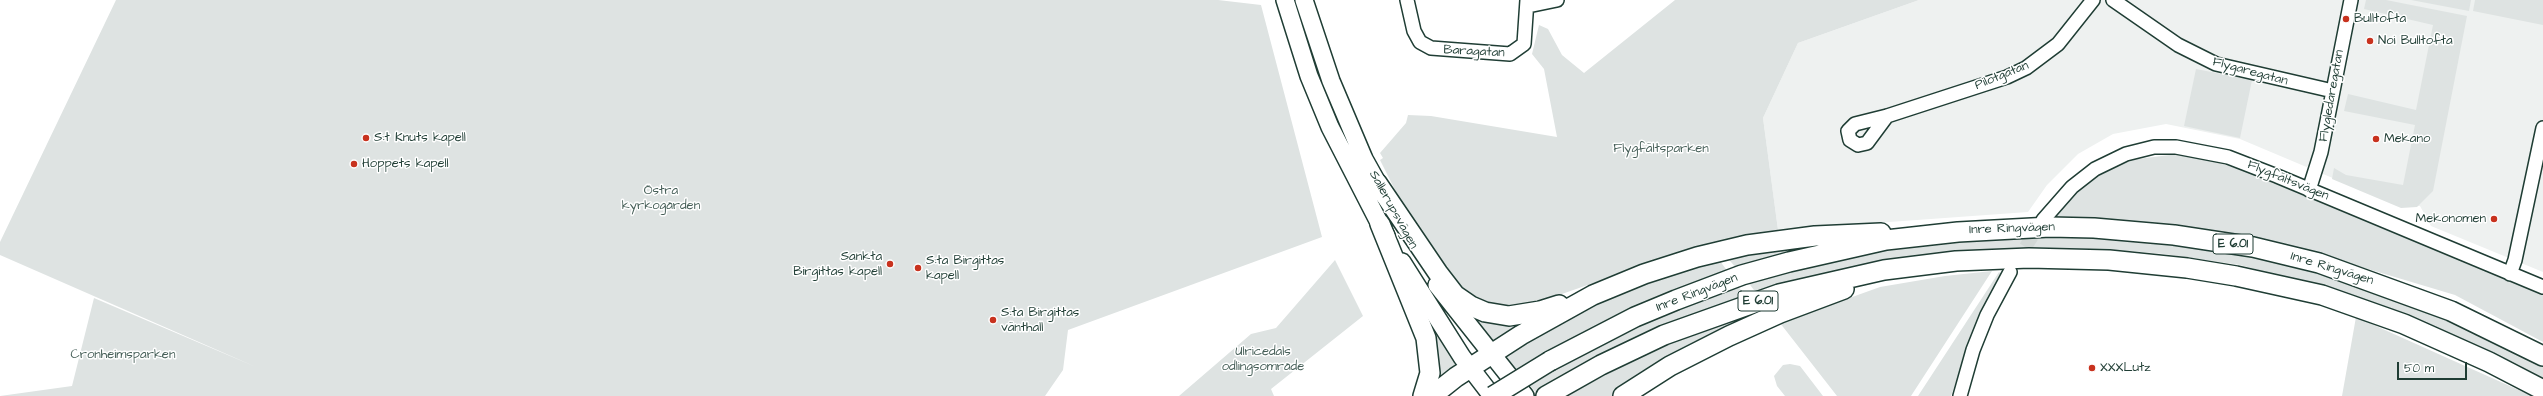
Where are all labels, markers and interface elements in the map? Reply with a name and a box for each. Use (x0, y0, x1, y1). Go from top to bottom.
place label: Bulltofta (2354, 11, 2406, 27)
marker: Bulltofta (2341, 14, 2351, 24)
place label: Noi Bulltofta (2378, 33, 2453, 49)
marker: Noi Bulltofta (2365, 36, 2375, 46)
street label: Baragatan (1443, 43, 1505, 61)
street label: Flygledaregatan (2316, 49, 2348, 143)
street label: Flygaregatan (2211, 54, 2289, 90)
street label: Pilotgatan (1973, 58, 2031, 94)
place label: S:t Knuts kapell (374, 130, 466, 146)
place label: Mekano (2384, 131, 2430, 147)
marker: S:t Knuts kapell (361, 133, 371, 143)
marker: Mekano (2371, 134, 2381, 144)
park label: Flygfältsparken (1613, 141, 1709, 157)
place label: Hoppets kapell (362, 156, 449, 172)
street label: Flygfältsvägen (2245, 158, 2331, 204)
marker: Hoppets kapell (349, 159, 359, 169)
street label: Sallerupsvägen (1365, 168, 1421, 252)
park label: Östra kyrkogården (622, 183, 700, 214)
place label: Mekonomen (2415, 211, 2486, 227)
marker: Mekonomen (2489, 214, 2499, 224)
street label: Inre Ringvägen (1969, 220, 2055, 238)
road number: E 6.01 (2213, 234, 2253, 254)
place label: Sankta Birgittas kapell (793, 249, 882, 280)
street label: Inre Ringvägen (2289, 249, 2375, 289)
place label: S:ta Birgittas kapell (926, 253, 1004, 284)
marker: Sankta Birgittas kapell (885, 259, 895, 269)
marker: S:ta Birgittas kapell (913, 263, 923, 273)
street label: Inre Ringvägen (1654, 270, 1740, 316)
road number: E 6.01 (1738, 291, 1778, 311)
place label: S:ta Birgittas vänthall (1001, 305, 1079, 336)
marker: S:ta Birgittas vänthall (988, 315, 998, 325)
park label: Ulricedals odlingsområde (1222, 344, 1304, 375)
park label: Cronheimsparken (71, 347, 175, 363)
scale bar (2399, 354, 2469, 380)
place label: XXXLutz (2100, 360, 2151, 376)
text: 50 m (2404, 360, 2434, 377)
marker: XXXLutz (2087, 363, 2097, 373)

